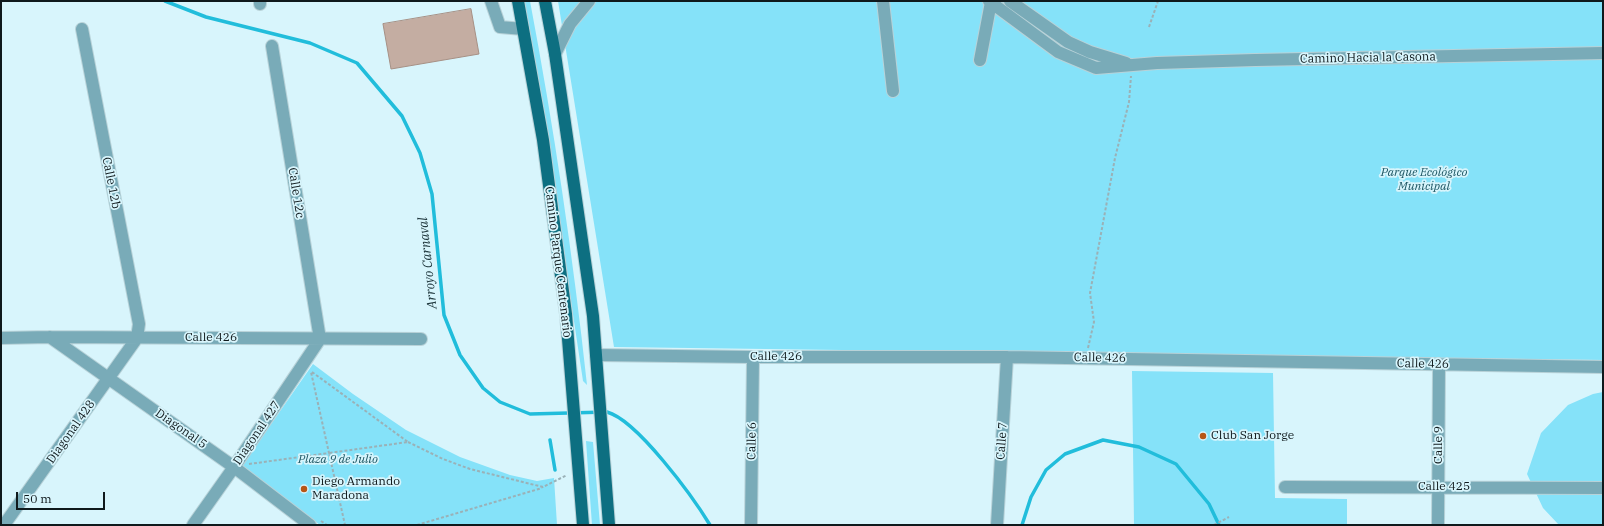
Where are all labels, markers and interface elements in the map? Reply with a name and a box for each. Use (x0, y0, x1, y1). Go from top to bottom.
street label: Camino Hacia la Casona (1300, 50, 1436, 66)
street label: Calle 12b (99, 156, 123, 210)
park label: Parque Ecológico Municipal (1381, 166, 1467, 194)
street label: Calle 12c (285, 167, 307, 219)
street label: Camino Parque Centenario (542, 186, 574, 338)
water label: Arroyo Carnaval (415, 216, 441, 310)
street label: Calle 426 (185, 331, 237, 345)
street label: Calle 426 (750, 350, 802, 364)
street label: Calle 426 (1074, 350, 1126, 366)
street label: Calle 426 (1397, 356, 1449, 372)
street label: Diagonal 428 (44, 397, 98, 467)
street label: Diagonal 427 (230, 398, 284, 468)
street label: Diagonal 5 (152, 406, 210, 452)
street label: Calle 6 (744, 422, 760, 460)
street label: Calle 7 (993, 422, 1011, 460)
street label: Calle 9 (1432, 426, 1446, 464)
place label: Club San Jorge (1211, 429, 1294, 443)
marker: Club San Jorge (1198, 431, 1208, 441)
park label: Plaza 9 de Julio (298, 453, 378, 467)
place label: Diego Armando Maradona (312, 475, 400, 503)
street label: Calle 425 (1418, 480, 1470, 494)
scale bar (18, 484, 107, 510)
marker: Diego Armando Maradona (299, 484, 309, 494)
text: 50 m (23, 491, 52, 506)

